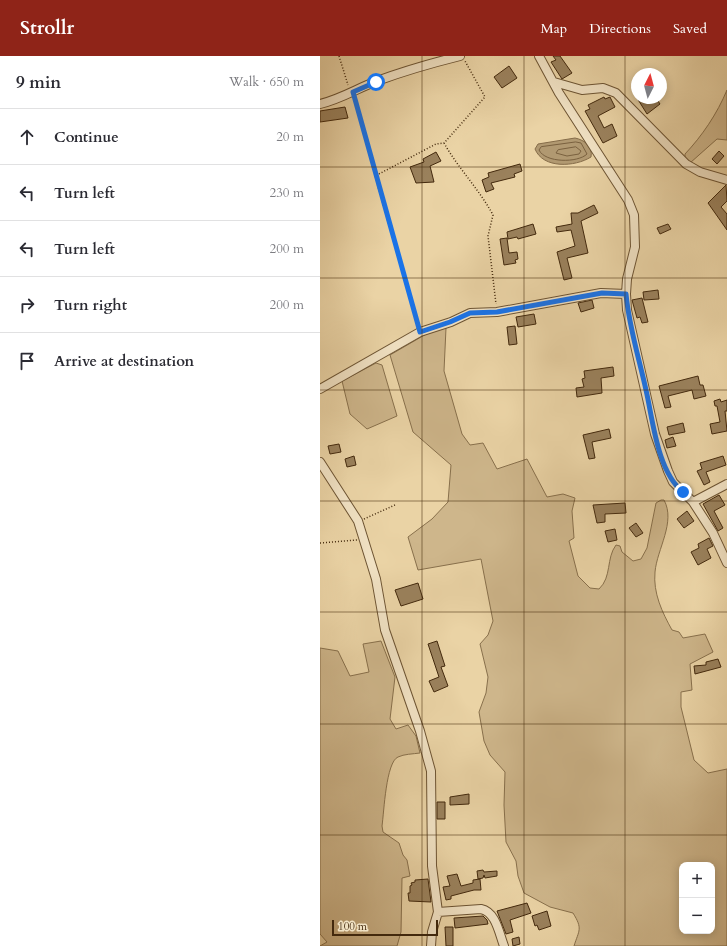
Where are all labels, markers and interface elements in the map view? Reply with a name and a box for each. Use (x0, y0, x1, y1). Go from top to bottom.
text: Strollr (20, 15, 74, 41)
text: Map (541, 19, 567, 38)
text: Directions (589, 19, 651, 38)
text: Saved (673, 19, 707, 38)
north arrow (631, 68, 667, 104)
text: 9 min (16, 71, 61, 94)
text: Walk · 650 m (229, 73, 304, 91)
route start (367, 73, 385, 91)
icon: ahead (16, 126, 38, 148)
text: Continue (54, 127, 119, 147)
text: 20 m (276, 128, 304, 146)
icon: left (16, 182, 38, 204)
text: Turn left (54, 183, 115, 203)
text: 230 m (270, 184, 304, 202)
icon: left (16, 238, 38, 260)
text: Turn left (54, 239, 115, 259)
text: 200 m (270, 240, 304, 258)
icon: right (16, 294, 38, 316)
text: Turn right (54, 295, 127, 315)
text: 200 m (270, 296, 304, 314)
icon: arrive (16, 350, 38, 372)
text: Arrive at destination (54, 351, 194, 371)
route end (674, 483, 692, 501)
map controls (679, 862, 715, 934)
button: + (679, 862, 715, 898)
button: − (679, 898, 715, 934)
scale bar (332, 918, 438, 937)
text: 100 m (338, 919, 367, 934)

